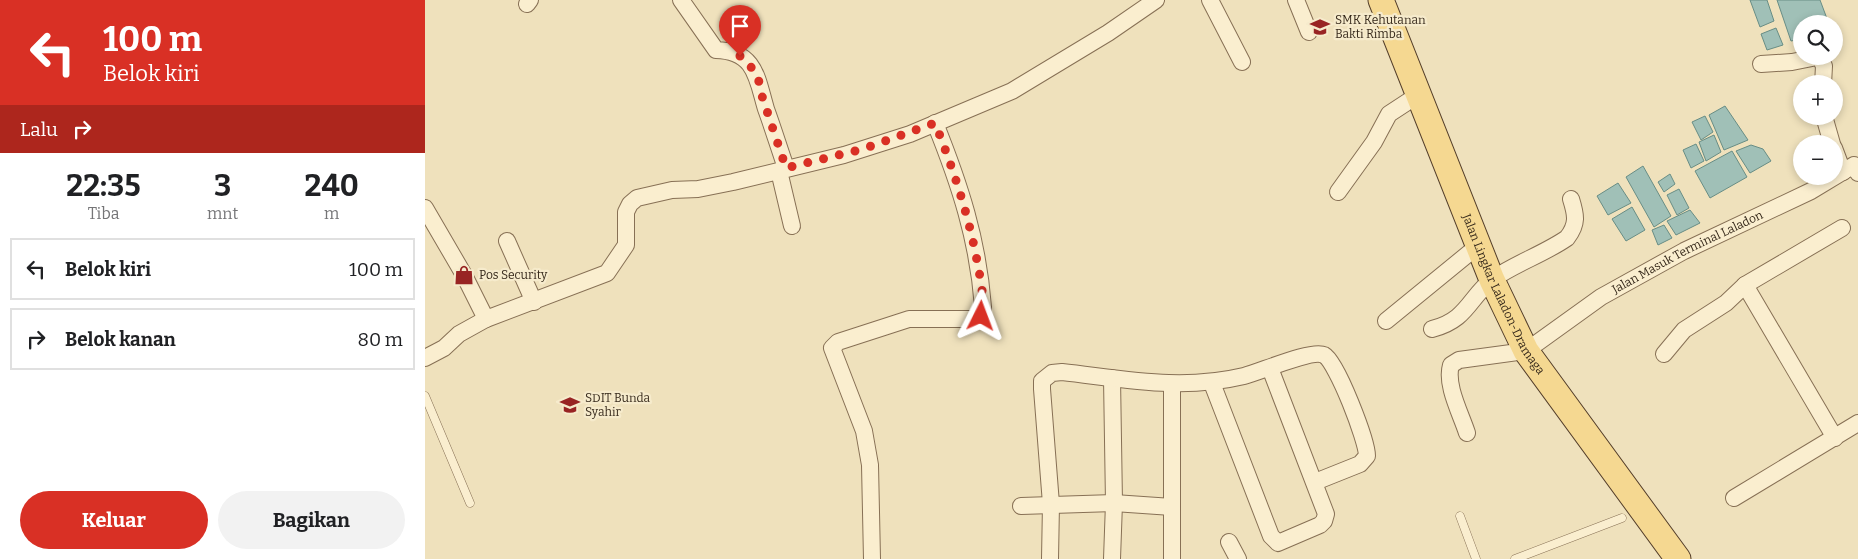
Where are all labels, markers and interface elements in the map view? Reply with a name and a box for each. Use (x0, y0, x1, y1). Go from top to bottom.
pin (719, 5, 761, 56)
icon: arrive (726, 12, 754, 40)
place label: SMK Kehutanan Bakti Rimba (1335, 13, 1426, 41)
map controls (1793, 15, 1843, 185)
button: search (1793, 15, 1843, 65)
school or university icon: SMK Kehutanan Bakti Rimba (1309, 16, 1331, 38)
text: 100 m (103, 18, 202, 60)
icon: left (20, 20, 85, 85)
text: Belok kiri (103, 60, 199, 87)
button: + (1793, 75, 1843, 125)
icon: right (68, 115, 96, 143)
text: Lalu (20, 118, 58, 141)
button: − (1793, 135, 1843, 185)
text: 22:35 (66, 168, 141, 204)
text: 3 (214, 168, 231, 204)
text: 240 (305, 168, 359, 204)
text: Tiba (88, 204, 119, 223)
text: mnt (207, 204, 238, 223)
text: m (324, 204, 339, 223)
street label: Jalan Masuk Terminal Laladon (1609, 208, 1766, 297)
street label: Jalan Lingkar Laladon-Dramaga (1459, 211, 1548, 377)
icon: left (22, 255, 50, 283)
text: Belok kiri (65, 258, 151, 281)
text: 100 m (349, 258, 403, 281)
shop icon: Pos Security (453, 264, 475, 286)
place label: Pos Security (479, 268, 548, 282)
position arrow (954, 289, 1006, 341)
icon: right (22, 325, 50, 353)
text: Belok kanan (65, 328, 176, 351)
text: 80 m (357, 328, 403, 351)
place label: SDIT Bunda Syahir (585, 391, 651, 419)
school or university icon: SDIT Bunda Syahir (559, 394, 581, 416)
button: Keluar (20, 491, 208, 549)
button: Bagikan (218, 491, 405, 549)

